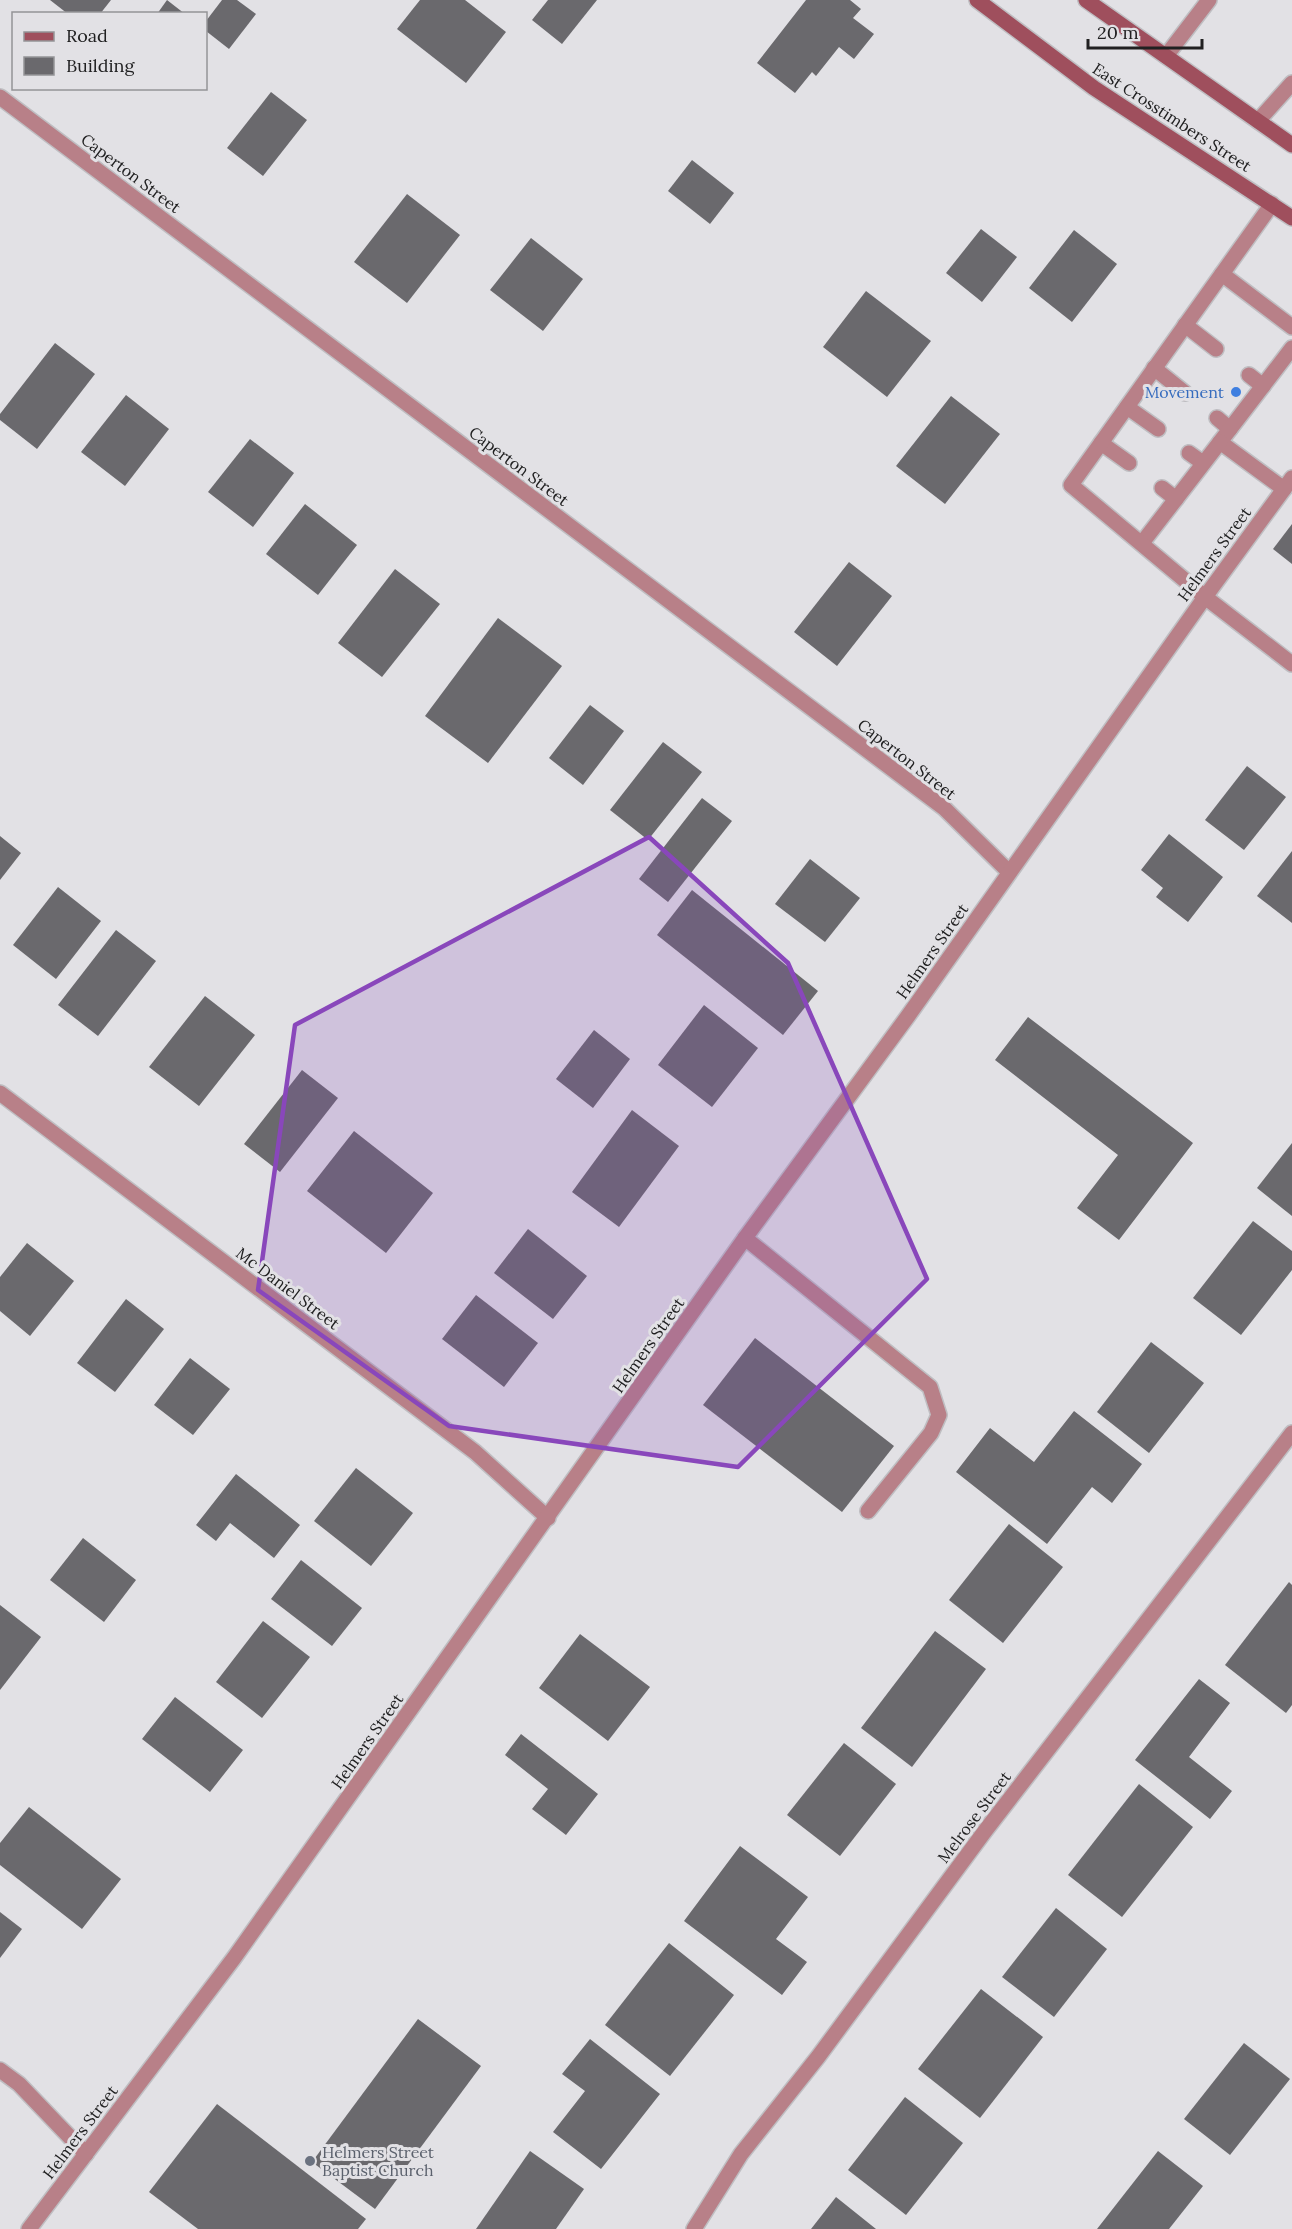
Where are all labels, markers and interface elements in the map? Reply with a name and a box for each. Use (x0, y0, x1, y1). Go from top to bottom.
legend (12, 12, 207, 90)
scale bar (1088, 12, 1202, 50)
text: 20 m (1097, 21, 1139, 44)
text: Road (66, 24, 108, 47)
text: Building (66, 54, 136, 77)
street label: East Crosstimbers Street (1089, 58, 1256, 176)
street label: Caperton Street (77, 129, 185, 217)
place label: Movement (1145, 382, 1225, 402)
marker: Movement (1229, 385, 1243, 399)
street label: Caperton Street (465, 422, 573, 510)
street label: Helmers Street (1173, 502, 1255, 605)
street label: Caperton Street (854, 714, 961, 804)
street label: Helmers Street (892, 899, 973, 1003)
street label: Mc Daniel Street (232, 1243, 344, 1334)
street label: Helmers Street (608, 1293, 689, 1397)
street label: Helmers Street (327, 1689, 408, 1793)
street label: Melrose Street (933, 1767, 1015, 1867)
street label: Helmers Street (38, 2081, 122, 2183)
place label: Helmers Street Baptist Church (322, 2142, 435, 2180)
marker: Helmers Street Baptist Church (303, 2154, 317, 2168)

